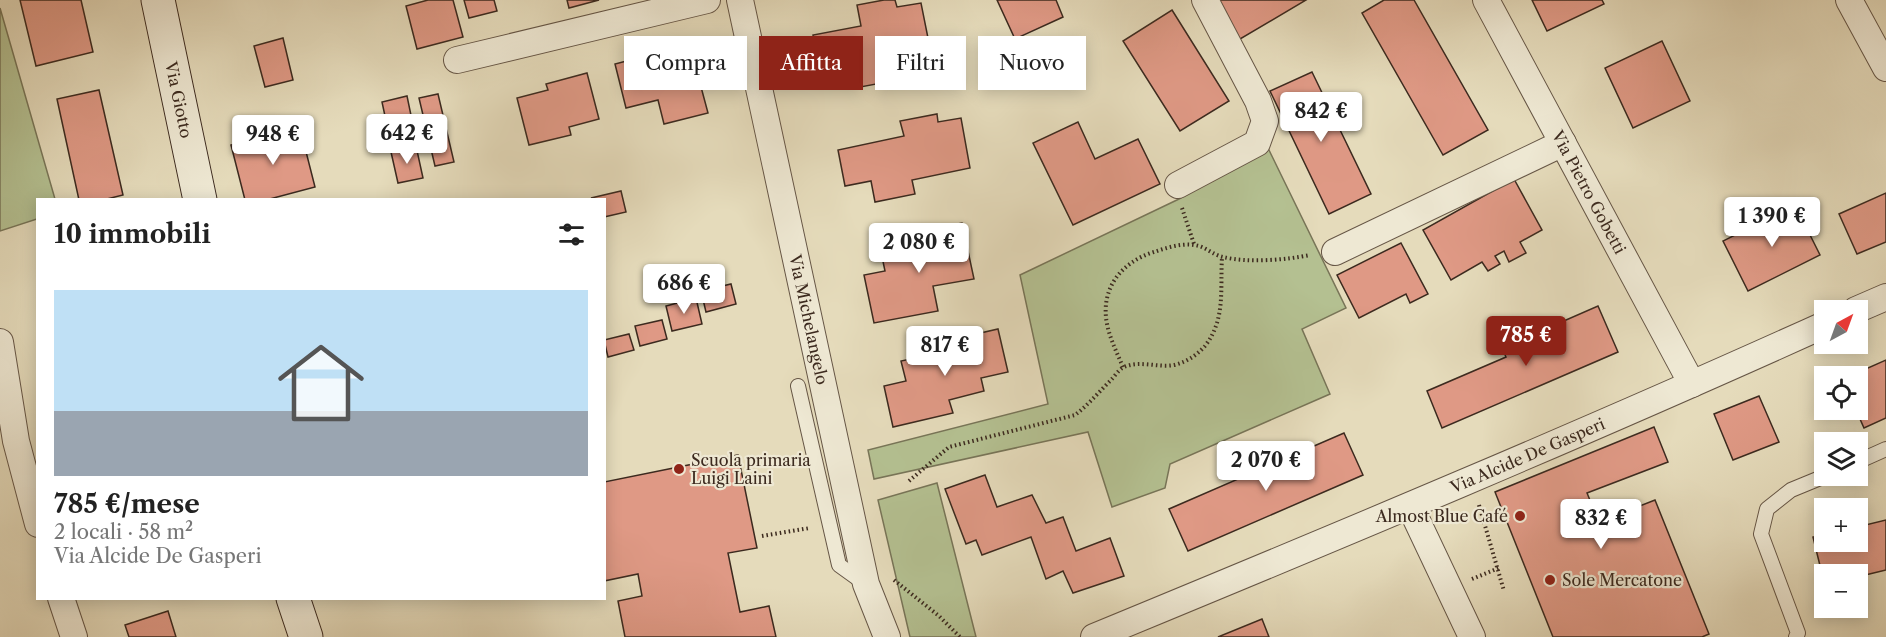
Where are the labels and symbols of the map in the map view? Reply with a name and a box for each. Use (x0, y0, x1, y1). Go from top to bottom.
street label: Via Giotto (161, 59, 197, 140)
pin: 842 € (1279, 92, 1363, 143)
pin: 642 € (365, 114, 449, 165)
pin: 948 € (231, 115, 315, 166)
street label: Via Pietro Gobetti (1547, 126, 1630, 257)
pin: 1 390 € (1717, 197, 1827, 248)
pin: 2 080 € (864, 223, 974, 274)
street label: Via Michelangelo (785, 252, 833, 387)
pin: 686 € (642, 264, 726, 315)
north arrow (1814, 300, 1868, 354)
pin: 785 € (1484, 316, 1568, 367)
pin: 817 € (903, 326, 987, 377)
street label: Via Alcide De Gasperi (1446, 413, 1608, 498)
pin: 2 070 € (1211, 441, 1321, 492)
place label: Scuola primaria Luigi Laini (691, 450, 811, 488)
marker: Scuola primaria Luigi Laini (672, 462, 686, 476)
pin: 832 € (1559, 499, 1643, 550)
place label: Almost Blue Café (1375, 506, 1508, 526)
marker: Almost Blue Café (1513, 509, 1527, 523)
place label: Sole Mercatone (1562, 570, 1682, 590)
marker: Sole Mercatone (1543, 573, 1557, 587)

